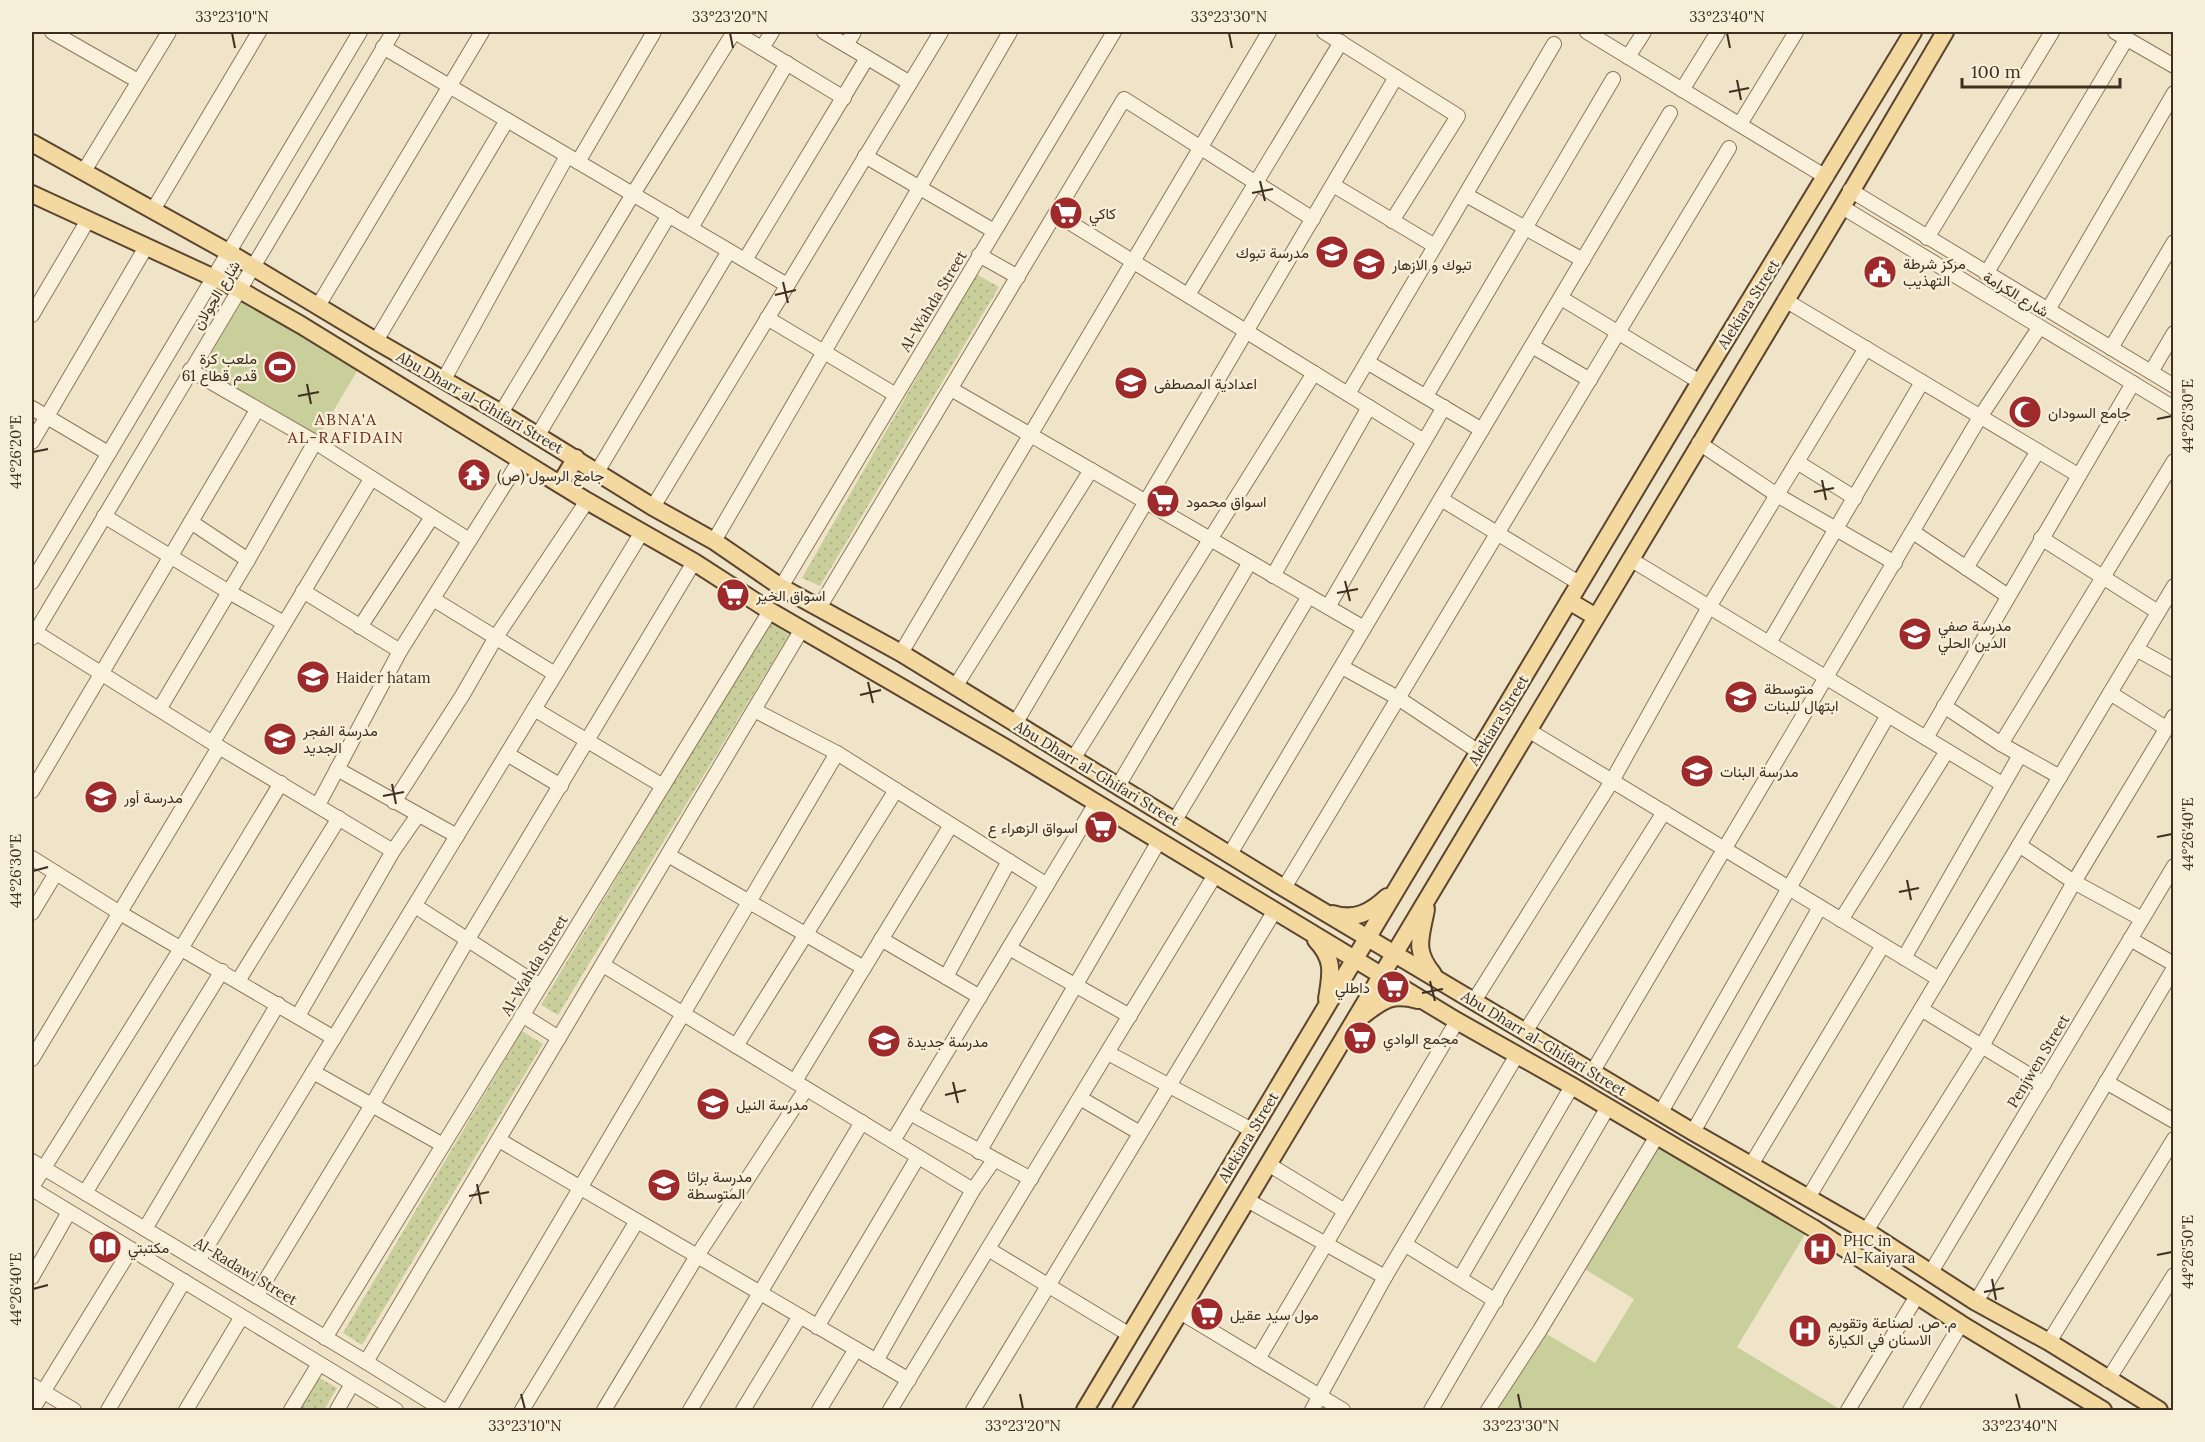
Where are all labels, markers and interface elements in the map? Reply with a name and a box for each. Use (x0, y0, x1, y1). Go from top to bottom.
text: 33°23'10"N (195, 7, 269, 26)
text: 33°23'20"N (692, 7, 768, 26)
text: 33°23'30"N (1191, 7, 1267, 26)
text: 33°23'40"N (1689, 7, 1765, 26)
scale bar (1962, 51, 2120, 89)
text: 100 m (1971, 60, 2021, 83)
supermarket icon: كاكي (1048, 195, 1084, 231)
place label: كاكي (1089, 204, 1116, 227)
school or university icon: مدرسة تبوك (1314, 234, 1350, 270)
place label: مدرسة تبوك (1236, 243, 1309, 262)
school or university icon: تبوك و الازهار (1351, 246, 1387, 282)
street label: Al-Wahda Street (895, 247, 971, 356)
public building icon: مركز شرطة التهذيب (1862, 254, 1898, 290)
place label: مركز شرطة التهذيب (1903, 254, 1966, 290)
place label: تبوك و الازهار (1391, 255, 1472, 274)
street label: Alekiara Street (1712, 255, 1783, 353)
street label: شارع الجولان (188, 257, 246, 334)
street label: شارع الكرامة (1979, 267, 2053, 323)
street label: Abu Dharr al-Ghifari Street (392, 346, 567, 458)
place label: ملعب كرة قدم قطاع 61 (182, 349, 257, 387)
sports icon: ملعب كرة قدم قطاع 61 (262, 349, 298, 385)
school or university icon: اعدادية المصطفى (1113, 365, 1149, 401)
place label: اعدادية المصطفى (1154, 374, 1257, 394)
text: 44°26'30"E (2178, 379, 2197, 453)
mosque icon: جامع السودان (2007, 394, 2043, 430)
place label: جامع السودان (2048, 403, 2131, 424)
district label: ABNA'A AL-RAFIDAIN (287, 409, 404, 447)
text: 44°26'20"E (6, 415, 25, 489)
temple icon: جامع الرسول (ص) (456, 457, 492, 493)
place label: جامع الرسول (ص) (497, 466, 604, 487)
supermarket icon: اسواق محمود (1145, 483, 1181, 519)
place label: اسواق محمود (1186, 492, 1266, 511)
supermarket icon: اسواق الخير (715, 577, 751, 613)
place label: اسواق الخير (755, 586, 826, 605)
school or university icon: مدرسة صفي الدين الحلي (1897, 616, 1933, 652)
place label: مدرسة صفي الدين الحلي (1938, 616, 2011, 656)
school or university icon: Haider hatam (295, 659, 331, 695)
place label: Haider hatam (336, 668, 431, 687)
street label: Alekiara Street (1463, 671, 1533, 770)
school or university icon: متوسطة ابتهال للبنات (1723, 679, 1759, 715)
place label: متوسطة ابتهال للبنات (1764, 679, 1839, 715)
street label: Abu Dharr al-Ghifari Street (1010, 716, 1183, 830)
school or university icon: مدرسة الفجر الجديد (262, 721, 298, 757)
place label: مدرسة الفجر الجديد (302, 721, 378, 757)
school or university icon: مدرسة البنات (1679, 753, 1715, 789)
place label: مدرسة البنات (1720, 762, 1799, 781)
school or university icon: مدرسة أور (83, 779, 119, 815)
place label: مدرسة أور (123, 788, 183, 807)
text: 44°26'40"E (2178, 797, 2197, 871)
supermarket icon: اسواق الزهراء ع (1083, 809, 1119, 845)
place label: اسواق الزهراء ع (988, 818, 1078, 839)
text: 44°26'30"E (6, 834, 25, 908)
street label: Al-Wahda Street (496, 911, 572, 1020)
supermarket icon: داطلي (1375, 969, 1411, 1005)
place label: داطلي (1335, 978, 1370, 1001)
street label: Abu Dharr al-Ghifari Street (1457, 986, 1630, 1100)
street label: Penjwen Street (2003, 1011, 2073, 1111)
supermarket icon: مجمع الوادي (1342, 1020, 1378, 1056)
school or university icon: مدرسة جديدة (866, 1023, 902, 1059)
place label: مجمع الوادي (1383, 1029, 1459, 1052)
place label: مدرسة جديدة (907, 1032, 988, 1051)
school or university icon: مدرسة النيل (695, 1086, 731, 1122)
street label: Alekiara Street (1213, 1088, 1283, 1187)
place label: مدرسة النيل (736, 1095, 808, 1114)
school or university icon: مدرسة براثا المتوسطة (646, 1167, 682, 1203)
place label: مدرسة براثا المتوسطة (687, 1167, 752, 1203)
text: 44°26'50"E (2178, 1215, 2197, 1289)
library icon: مكتبتي (87, 1229, 123, 1265)
hospital icon: PHC in Al-Kaiyara (1802, 1231, 1838, 1267)
place label: PHC in Al-Kaiyara (1842, 1231, 1916, 1267)
street label: Al-Radawi Street (190, 1232, 301, 1309)
place label: مكتبتي (128, 1238, 169, 1261)
text: 44°26'40"E (6, 1252, 25, 1326)
supermarket icon: مول سيد عقيل (1189, 1296, 1225, 1332)
place label: مول سيد عقيل (1230, 1305, 1319, 1324)
hospital icon: م. ص. لصناعة وتقويم الاسنان في الكيارة (1787, 1313, 1823, 1349)
place label: م. ص. لصناعة وتقويم الاسنان في الكيارة (1828, 1313, 1957, 1353)
text: 33°23'10"N (488, 1416, 562, 1435)
text: 33°23'20"N (985, 1416, 1061, 1435)
text: 33°23'30"N (1483, 1416, 1559, 1435)
text: 33°23'40"N (1982, 1416, 2058, 1435)

